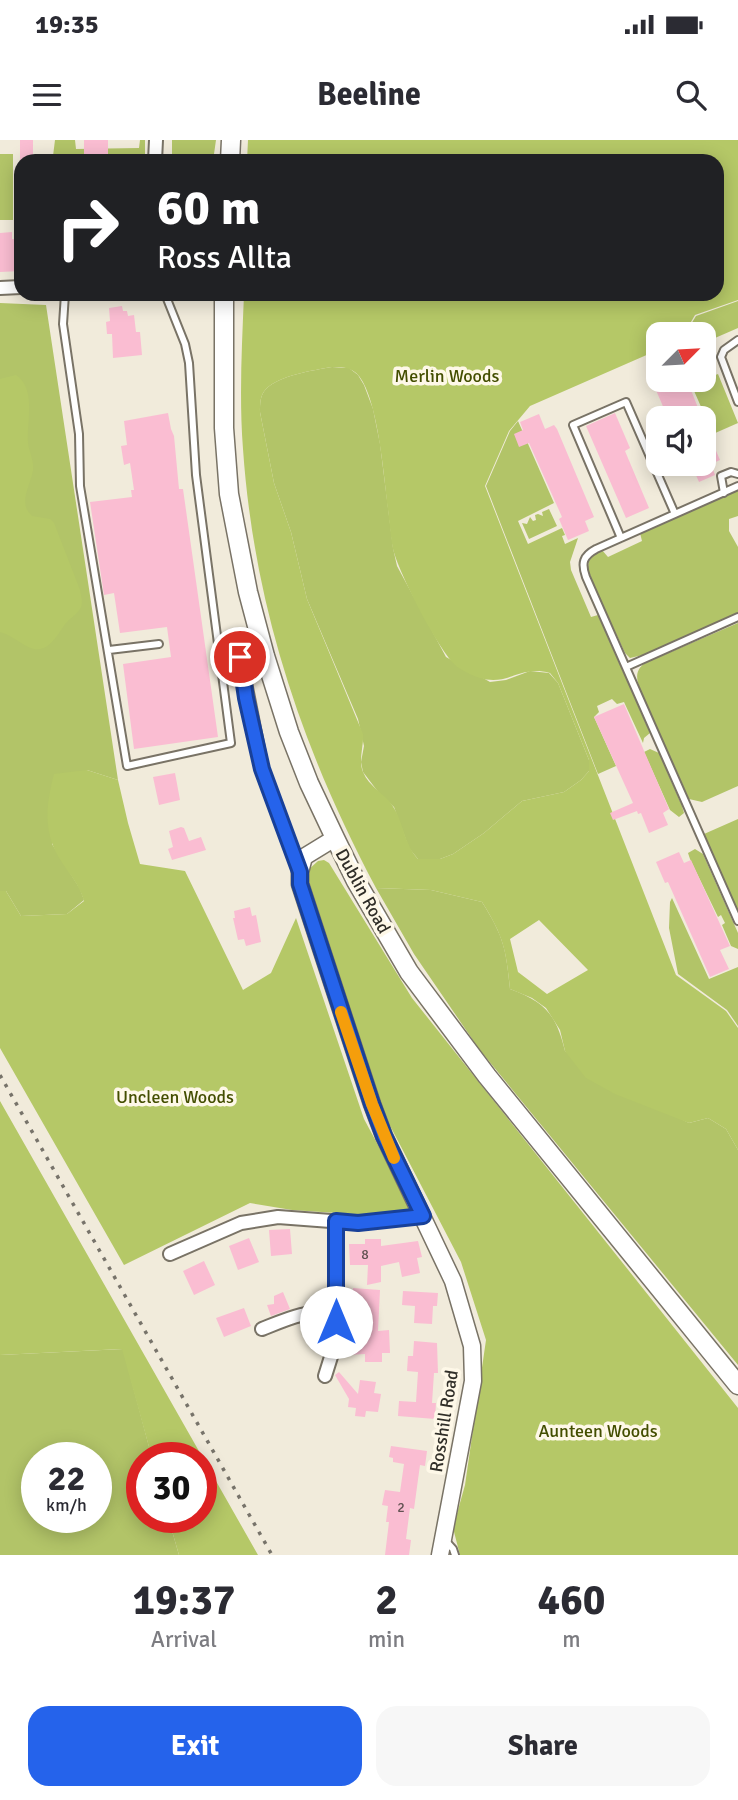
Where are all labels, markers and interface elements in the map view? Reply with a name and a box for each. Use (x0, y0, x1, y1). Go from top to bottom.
text: 19:35 (35, 9, 99, 41)
text: Beeline (317, 75, 421, 114)
icon: menu (28, 76, 66, 114)
icon: search (672, 76, 710, 114)
text: 60 m (157, 178, 260, 238)
icon: right (42, 182, 133, 273)
text: Ross Allta (157, 238, 292, 277)
north arrow (646, 322, 716, 392)
map controls (646, 322, 716, 476)
park label: Merlin Woods (395, 365, 499, 387)
button: sound (646, 406, 716, 476)
pin (210, 627, 270, 687)
icon: arrive (221, 638, 259, 676)
street label: Dublin Road (331, 845, 395, 937)
park label: Uncleen Woods (116, 1086, 234, 1108)
house number: 8 (361, 1246, 369, 1263)
position arrow (299, 1285, 373, 1359)
street label: Rosshill Road (425, 1368, 463, 1474)
park label: Aunteen Woods (538, 1420, 658, 1442)
speed limit sign: 30 (126, 1442, 217, 1533)
text: 22 (48, 1457, 85, 1500)
text: km/h (46, 1494, 87, 1516)
house number: 2 (397, 1499, 405, 1516)
text: 19:37 (132, 1575, 236, 1626)
text: 2 (375, 1575, 398, 1626)
text: 460 (537, 1575, 606, 1626)
text: Arrival (151, 1625, 217, 1654)
text: min (368, 1625, 405, 1654)
text: m (562, 1625, 581, 1654)
button: Exit (28, 1706, 362, 1786)
button: Share (376, 1706, 710, 1786)

